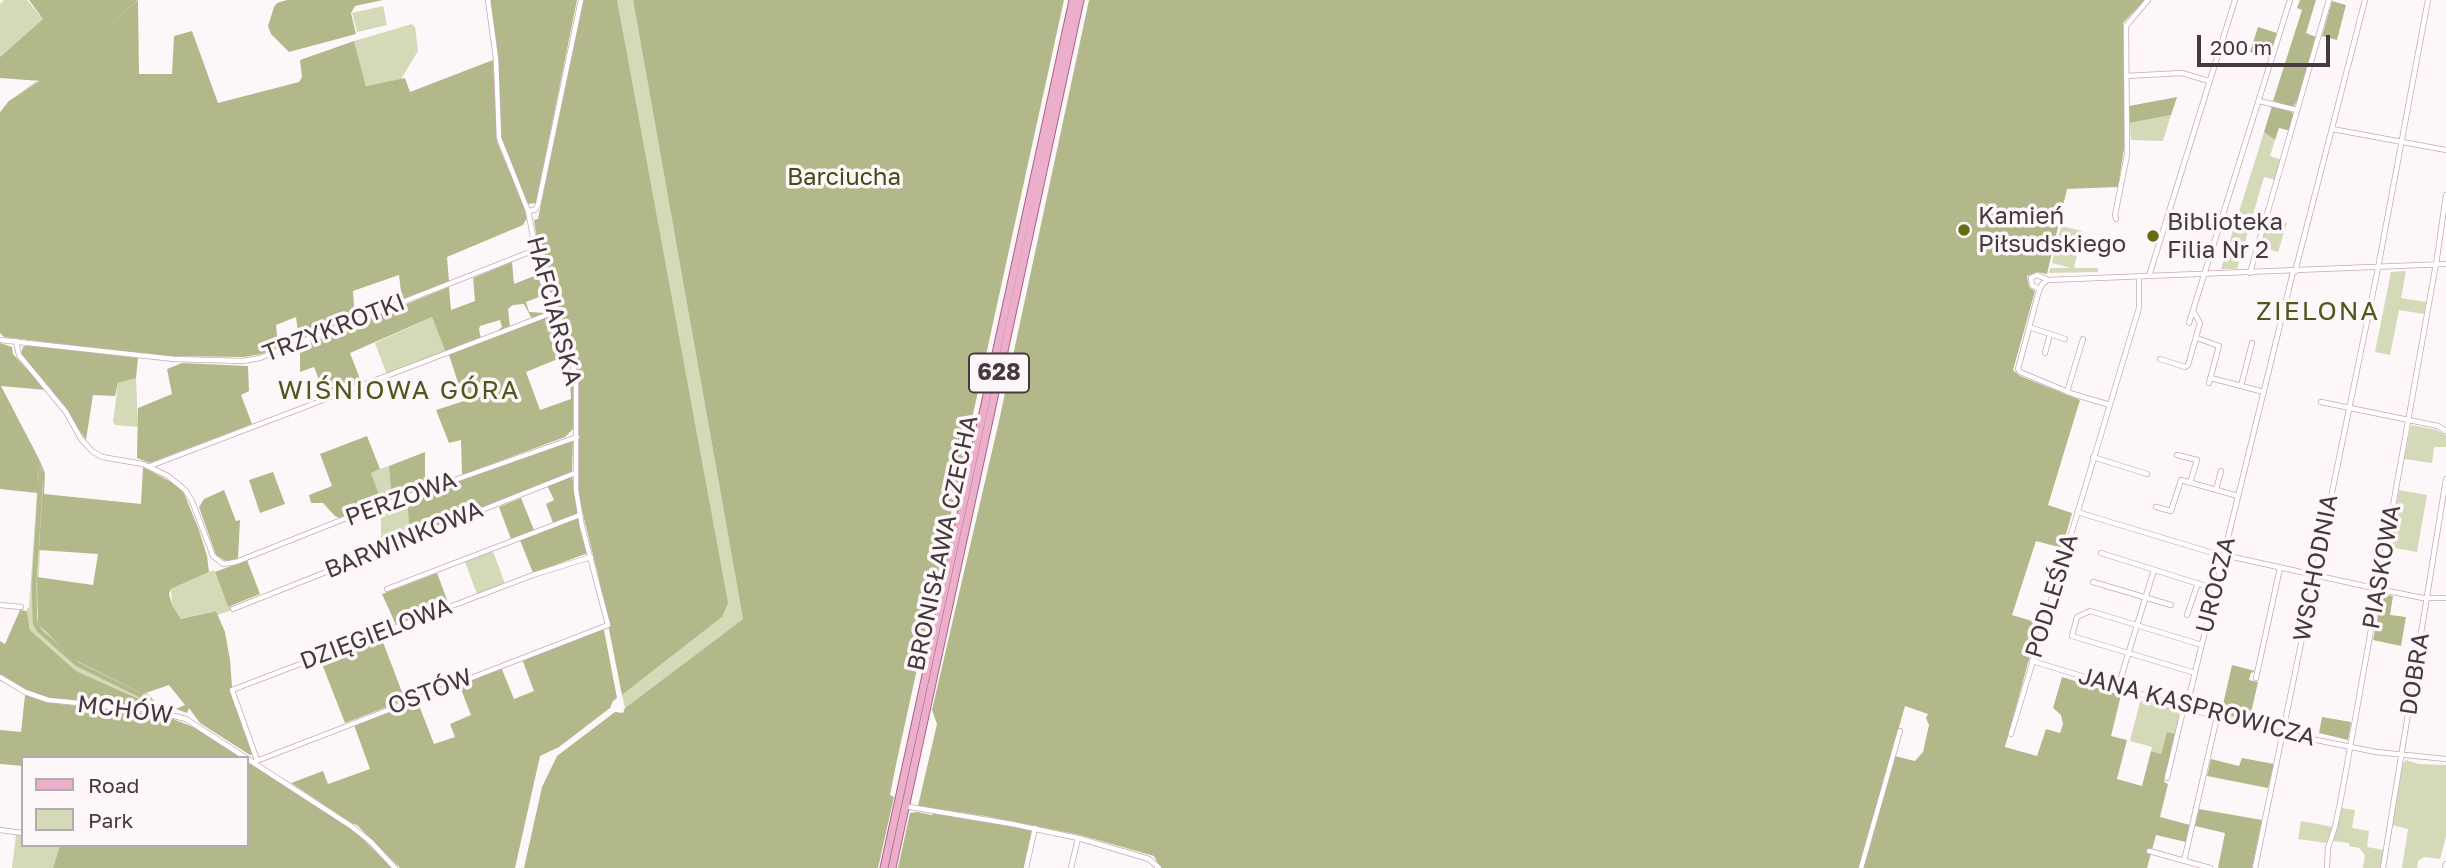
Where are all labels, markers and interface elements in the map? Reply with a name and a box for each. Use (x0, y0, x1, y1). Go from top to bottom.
scale bar (2201, 21, 2334, 65)
text: 200 m (2210, 34, 2272, 60)
park label: Barciucha (787, 163, 901, 191)
place label: Kamień Piłsudskiego (1978, 202, 2126, 258)
place label: Biblioteka Filia Nr 2 (2167, 208, 2283, 264)
marker: Kamień Piłsudskiego (1956, 222, 1972, 238)
marker: Biblioteka Filia Nr 2 (2145, 228, 2161, 244)
street label: HAFCIARSKA (520, 233, 588, 389)
street label: TRZYKROTKI (259, 288, 409, 368)
district label: ZIELONA (2257, 296, 2379, 328)
road number: 628 (969, 354, 1029, 392)
district label: WIŚNIOWA GÓRA (279, 375, 519, 407)
street label: BRONISŁAWA CZECHA (902, 413, 984, 673)
street label: PERZOWA (342, 466, 460, 532)
street label: WSCHODNIA (2288, 492, 2344, 644)
street label: BARWINKOWA (321, 495, 487, 585)
street label: PIASKOWA (2357, 503, 2407, 631)
street label: PODLEŚNA (2019, 530, 2085, 662)
street label: UROCZA (2190, 534, 2242, 636)
street label: DZIĘGIELOWA (296, 592, 456, 676)
street label: DOBRA (2394, 631, 2436, 717)
street label: JANA KASPROWICZA (2075, 662, 2319, 752)
street label: OSTÓW (384, 663, 476, 721)
street label: MCHÓW (76, 690, 174, 730)
legend (21, 756, 248, 847)
text: Road (88, 772, 139, 798)
text: Park (88, 807, 133, 833)

